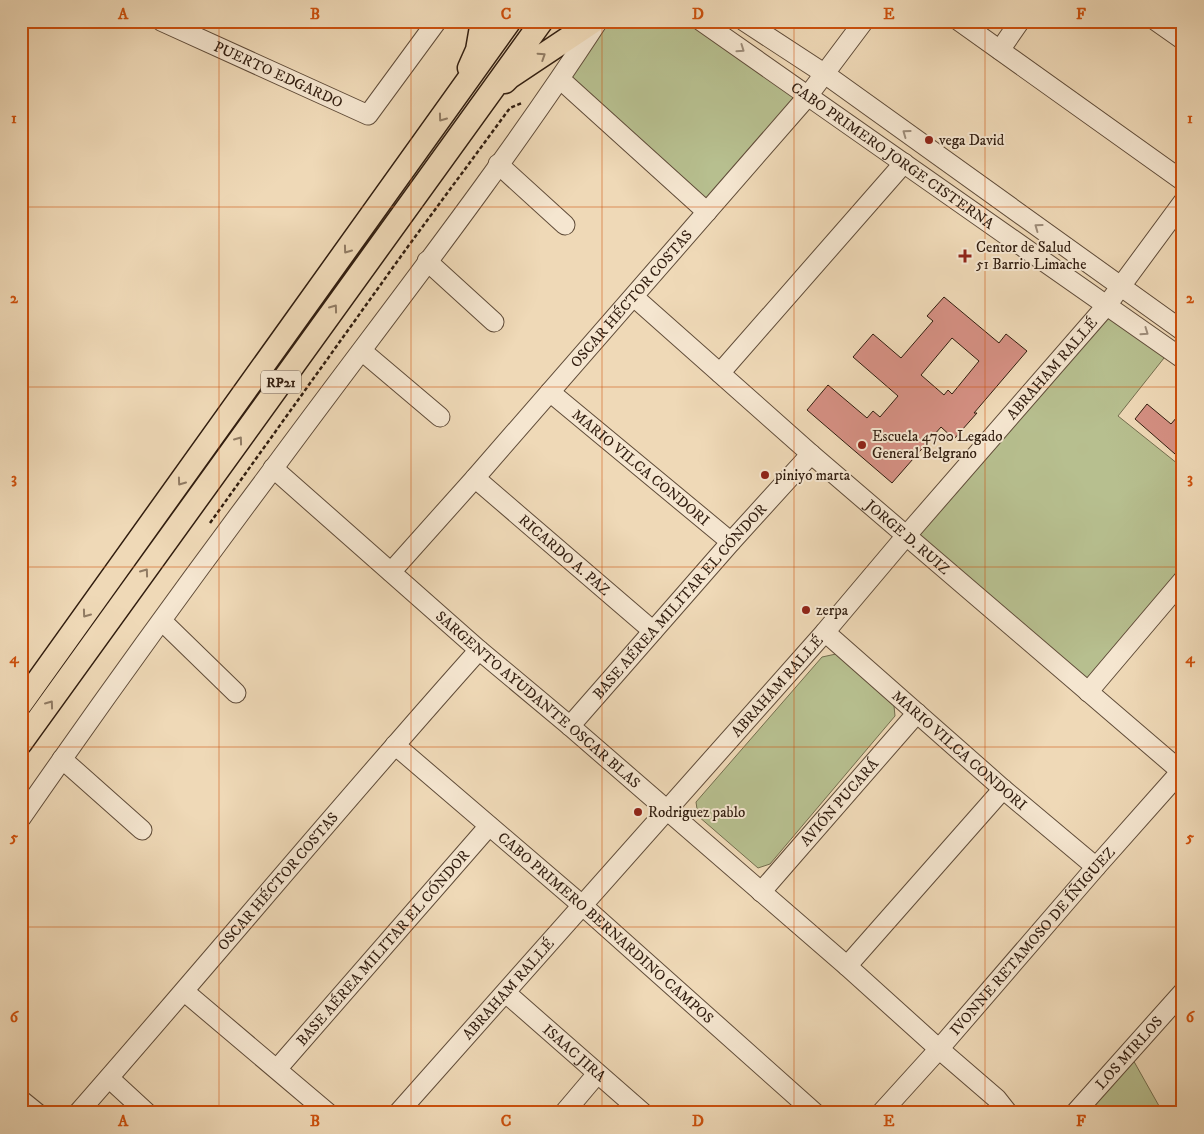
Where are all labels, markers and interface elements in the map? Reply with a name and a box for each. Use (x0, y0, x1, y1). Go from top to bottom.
text: A (117, 4, 129, 24)
text: B (310, 4, 320, 24)
text: C (501, 4, 511, 24)
text: D (692, 4, 704, 24)
text: E (883, 4, 895, 24)
text: F (1076, 4, 1086, 24)
street label: PUERTO EDGARDO (211, 37, 346, 112)
one-way arrow (735, 43, 745, 52)
one-way arrow (536, 53, 546, 62)
street label: CABO PRIMERO JORGE CISTERNA (787, 78, 998, 234)
text: 1 (11, 108, 17, 128)
text: 1 (1187, 108, 1193, 128)
one-way arrow (439, 112, 448, 122)
one-way arrow (902, 130, 912, 139)
place label: vega David (938, 131, 1005, 150)
marker: vega David (923, 134, 935, 146)
one-way arrow (1035, 224, 1044, 233)
street label: OSCAR HÉCTOR COSTAS (567, 226, 697, 372)
place label: Centor de Salud 51 Barrio Limache (976, 238, 1086, 274)
one-way arrow (344, 244, 353, 254)
marker: Centor de Salud 51 Barrio Limache (958, 249, 972, 263)
text: 2 (10, 288, 19, 308)
text: 2 (1186, 288, 1195, 308)
one-way arrow (328, 304, 337, 314)
street label: ABRAHAM RALLÉ (1003, 313, 1102, 424)
one-way arrow (1139, 326, 1149, 335)
road number: RP21 (261, 371, 301, 394)
street label: MARIO VILCA CONDORI (568, 405, 713, 530)
place label: Escuela 4700 Legado General Belgrano (872, 427, 1003, 463)
one-way arrow (234, 437, 242, 446)
marker: Escuela 4700 Legado General Belgrano (856, 439, 868, 451)
place label: piniyo marta (774, 466, 851, 485)
text: 3 (11, 468, 17, 488)
text: 3 (1187, 468, 1193, 488)
marker: piniyo marta (759, 469, 771, 481)
one-way arrow (178, 476, 187, 486)
street label: JORGE D. RUIZ (860, 494, 954, 579)
street label: BASE AÉREA MILITAR EL CÓNDOR (589, 500, 771, 703)
street label: RICARDO A. PAZ (514, 511, 614, 600)
one-way arrow (138, 568, 148, 577)
place label: zerpa (816, 601, 849, 620)
marker: zerpa (800, 604, 812, 616)
street label: SARGENTO AYUDANTE OSCAR BLAS (431, 607, 644, 793)
one-way arrow (83, 608, 92, 618)
street label: ABRAHAM RALLÉ (727, 631, 828, 741)
text: 4 (8, 648, 19, 668)
text: 4 (1184, 648, 1195, 668)
street label: MARIO VILCA CONDORI (888, 686, 1030, 815)
one-way arrow (44, 700, 53, 709)
street label: AVIÓN PUCARÁ (796, 754, 883, 850)
place label: Rodriguez pablo (648, 803, 745, 822)
marker: Rodriguez pablo (632, 806, 644, 818)
street label: OSCAR HÉCTOR COSTAS (214, 808, 343, 955)
text: 5 (9, 827, 18, 847)
text: 5 (1185, 827, 1194, 847)
street label: CABO PRIMERO BERNARDINO CAMPOS (494, 828, 717, 1028)
street label: IVONNE RETAMOSO DE ÍÑIGUEZ (946, 843, 1120, 1040)
street label: BASE AÉREA MILITAR EL CÓNDOR (293, 846, 474, 1050)
street label: ABRAHAM RALLÉ (459, 934, 559, 1044)
text: 6 (10, 1007, 20, 1027)
text: 6 (1186, 1007, 1196, 1027)
street label: LOS MIRLOS (1092, 1012, 1167, 1093)
street label: ISAAC JIRA (539, 1020, 610, 1086)
text: A (117, 1111, 129, 1131)
text: B (310, 1111, 320, 1131)
text: C (501, 1111, 511, 1131)
text: D (692, 1111, 704, 1131)
text: E (883, 1111, 895, 1131)
text: F (1076, 1111, 1086, 1131)

